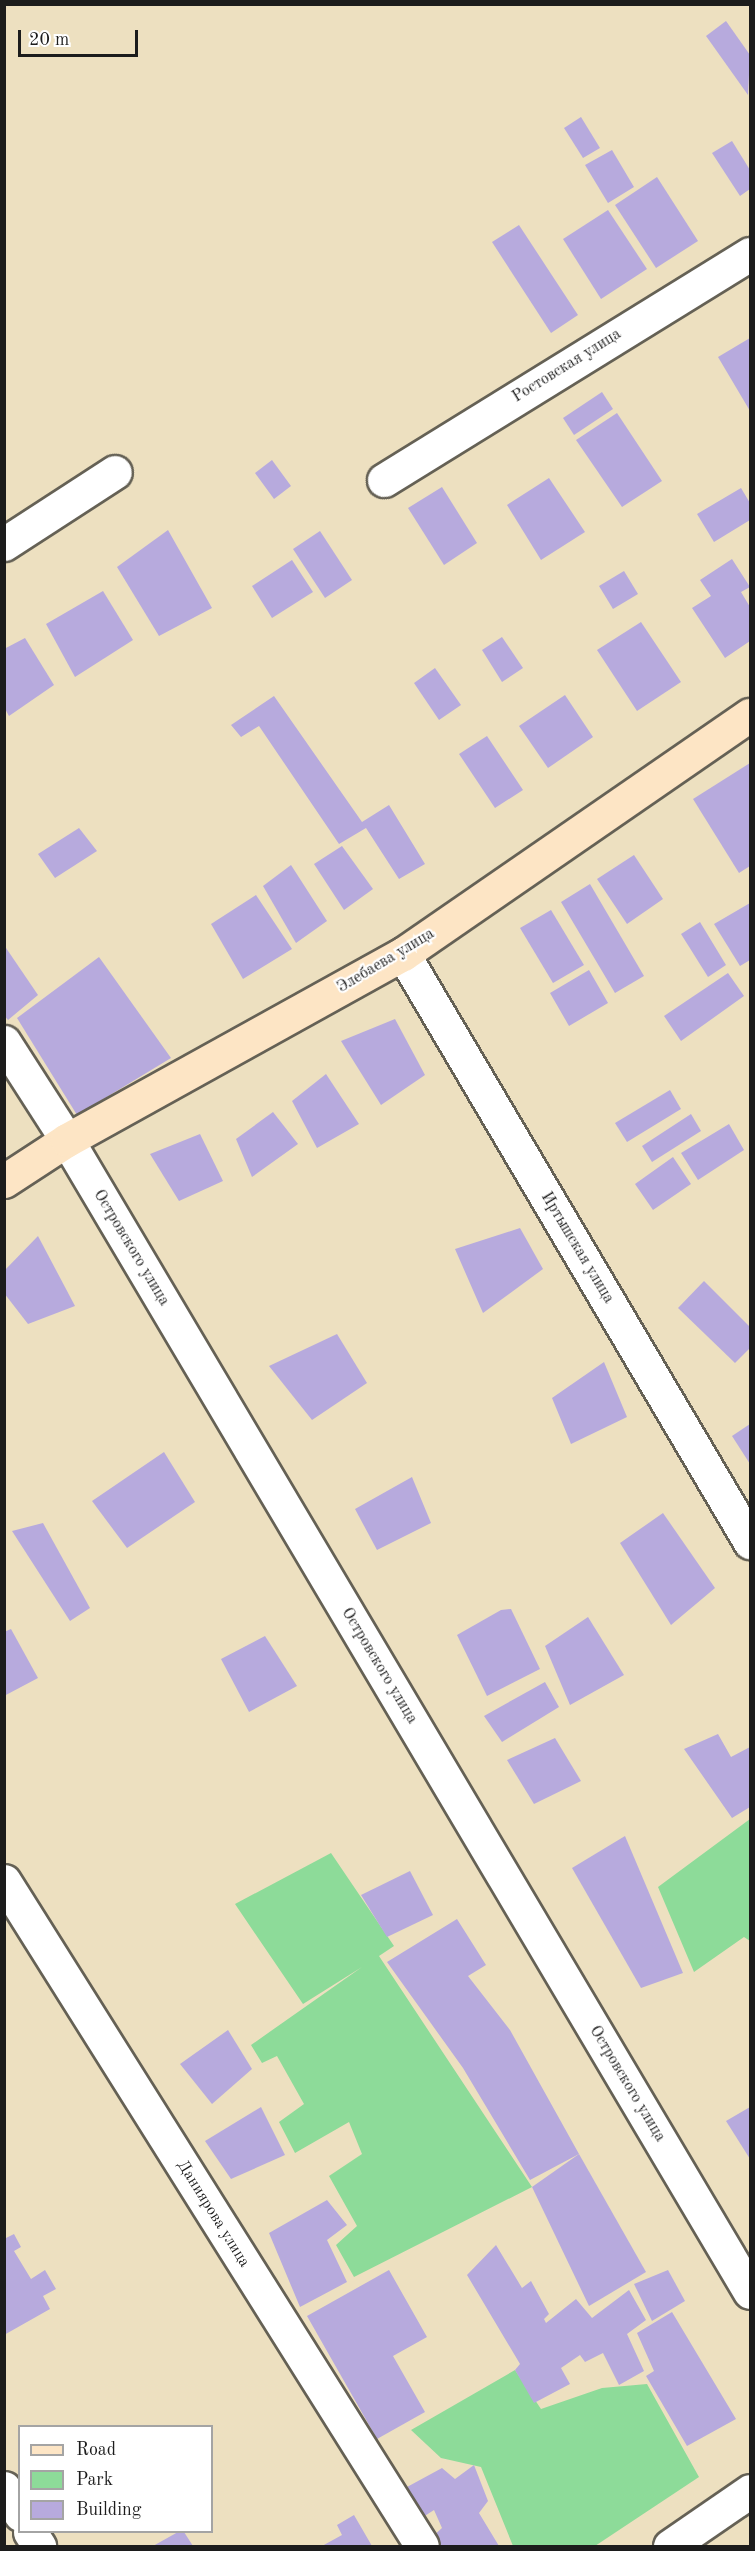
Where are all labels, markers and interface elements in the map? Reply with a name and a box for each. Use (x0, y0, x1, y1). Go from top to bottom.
scale bar (21, 18, 141, 56)
text: 20 m (29, 31, 69, 49)
street label: Ростовская улица (509, 325, 625, 407)
street label: Элебаева улица (334, 924, 438, 998)
street label: Островского улица (89, 1186, 173, 1310)
street label: Иртышская улица (536, 1189, 618, 1307)
street label: Островского улица (337, 1604, 421, 1728)
street label: Островского улица (585, 2022, 669, 2146)
street label: Даниярова улица (172, 2157, 254, 2271)
legend (18, 2425, 213, 2533)
text: Road (76, 2441, 116, 2459)
text: Park (76, 2471, 113, 2489)
text: Building (76, 2501, 141, 2519)

